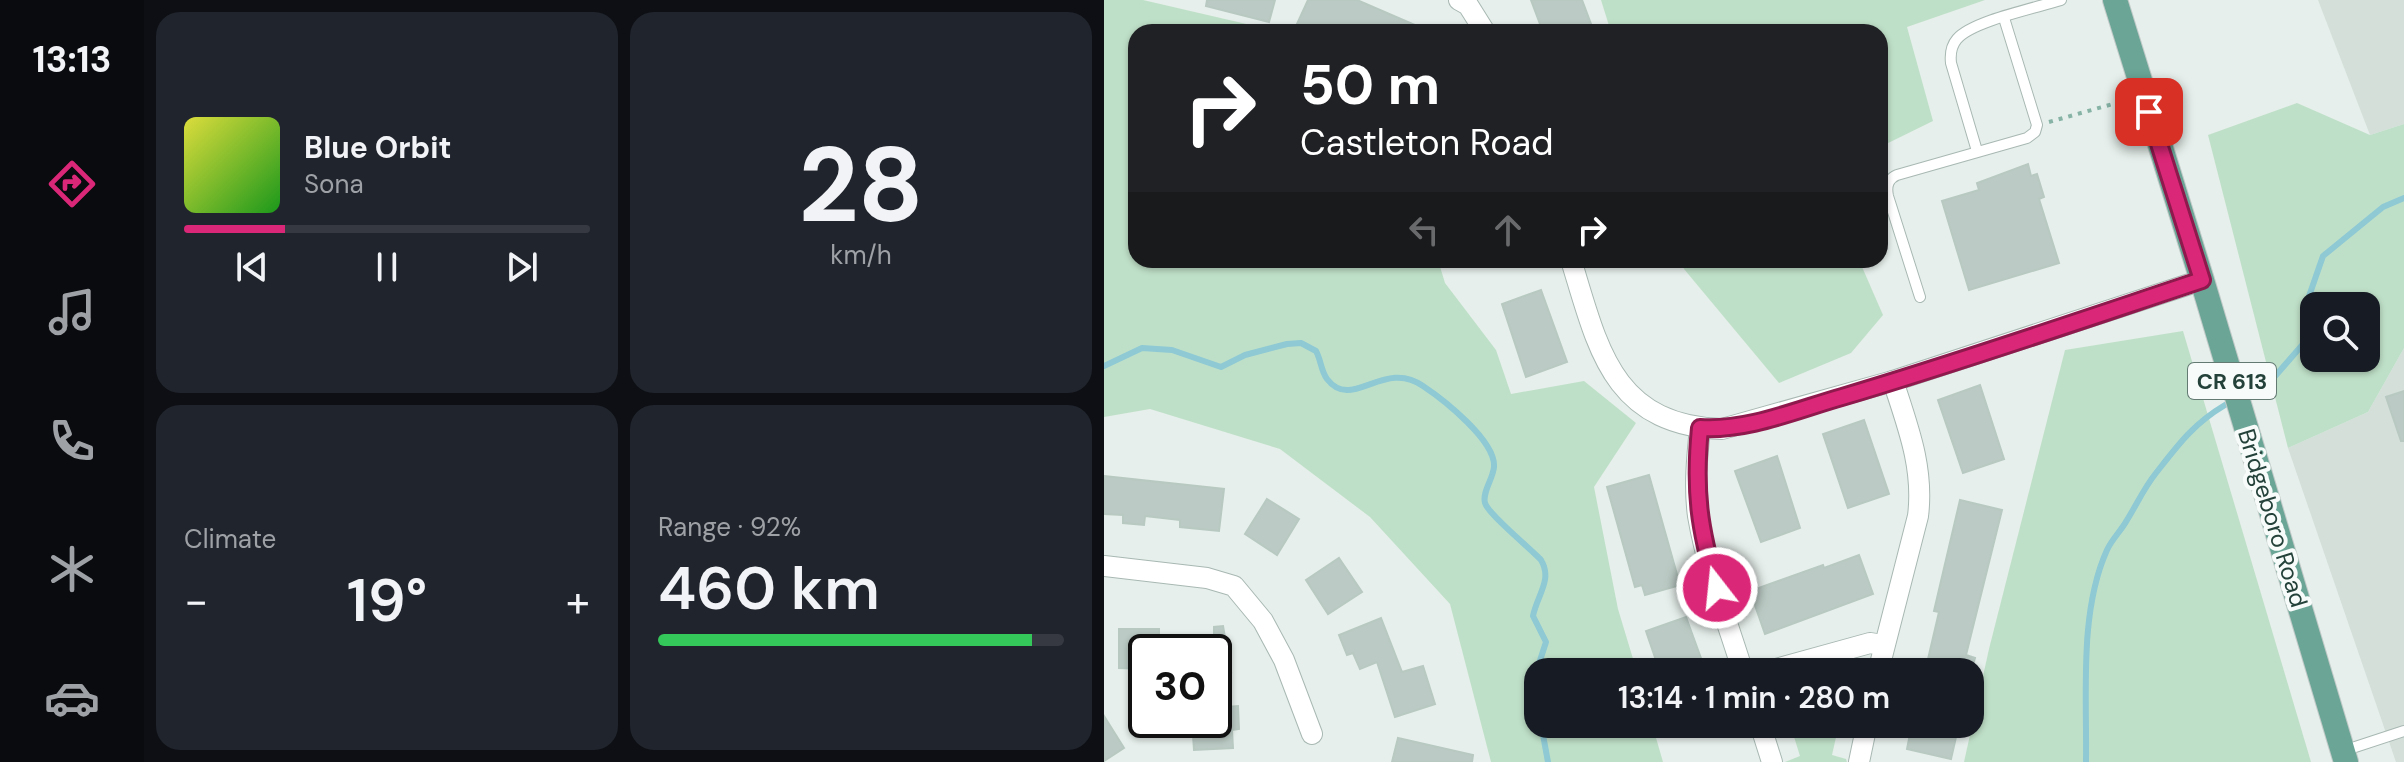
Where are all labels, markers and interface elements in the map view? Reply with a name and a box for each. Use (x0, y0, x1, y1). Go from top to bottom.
text: 13:13 (33, 36, 111, 83)
text: 50 m (1300, 48, 1440, 121)
icon: right (1168, 56, 1272, 160)
pin (2115, 78, 2183, 146)
icon: arrive (2127, 90, 2171, 134)
text: 28 (798, 118, 924, 253)
text: Castleton Road (1300, 119, 1554, 166)
text: Blue Orbit (304, 128, 451, 167)
icon: directions (44, 156, 100, 212)
text: Sona (304, 167, 364, 201)
icon: left (1402, 208, 1446, 252)
icon: ahead (1486, 208, 1530, 252)
icon: right (1570, 208, 1614, 252)
text: km/h (830, 238, 892, 272)
icon: previous (230, 245, 274, 289)
icon: pause (365, 245, 409, 289)
icon: next (500, 245, 544, 289)
icon: music (44, 284, 100, 340)
map controls (2300, 292, 2380, 372)
button: search (2300, 292, 2380, 372)
road number: CR 613 (2188, 363, 2276, 399)
icon: phone (44, 413, 100, 469)
street label: Bridgeboro Road (2231, 425, 2315, 611)
text: Range · 92% (658, 510, 801, 544)
text: Climate (184, 522, 276, 556)
icon: climate (44, 541, 100, 597)
position arrow (1675, 546, 1759, 630)
text: 460 km (658, 549, 880, 628)
text: 19° (347, 561, 427, 640)
text: − (184, 572, 208, 630)
text: + (566, 572, 590, 630)
speed limit sign: 30 (1128, 634, 1232, 738)
icon: car (44, 670, 100, 726)
text: 13:14 · 1 min · 280 m (1618, 678, 1890, 717)

